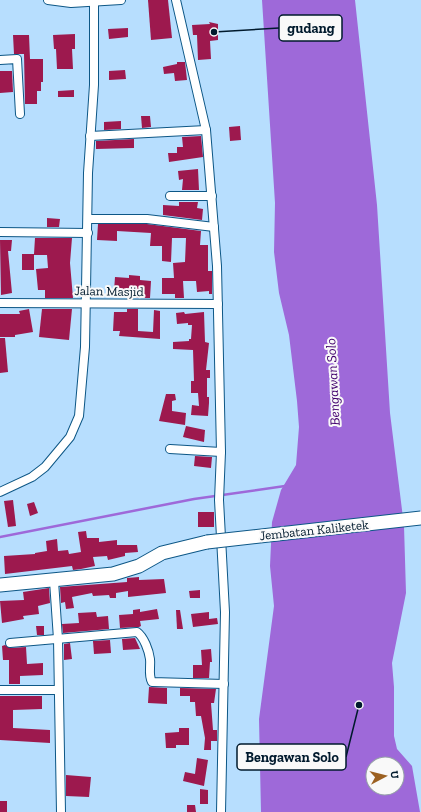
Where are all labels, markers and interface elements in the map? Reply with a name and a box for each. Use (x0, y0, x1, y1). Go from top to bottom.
callout: gudang (279, 15, 342, 41)
text: gudang (287, 20, 335, 37)
street label: Jalan Masjid (74, 283, 144, 300)
water label: Bengawan Solo (322, 338, 344, 426)
street label: Jembatan Kaliketek (259, 517, 370, 543)
callout: Bengawan Solo (237, 744, 346, 770)
text: Bengawan Solo (245, 749, 339, 766)
north arrow (365, 756, 405, 796)
text: U (387, 770, 401, 780)

